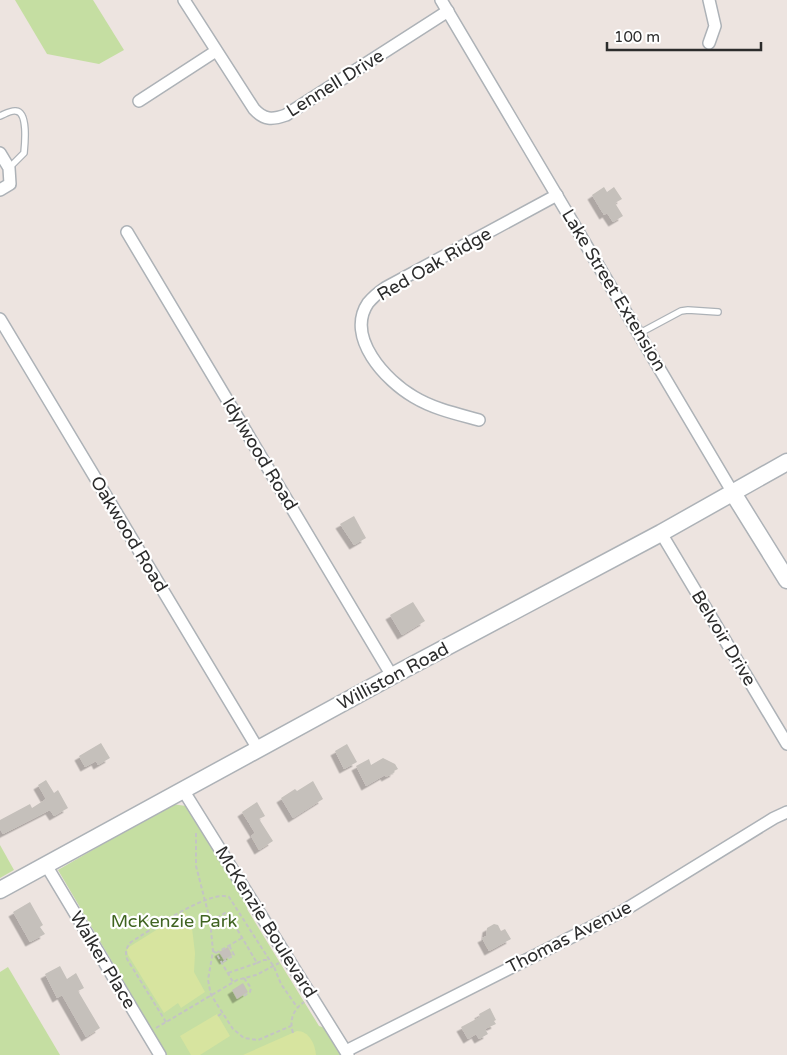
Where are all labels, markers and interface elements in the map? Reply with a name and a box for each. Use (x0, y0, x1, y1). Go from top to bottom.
scale bar (607, 20, 761, 52)
text: 100 m (614, 28, 660, 46)
street label: Lennell Drive (282, 44, 388, 122)
street label: Lake Street Extension (557, 205, 671, 375)
street label: Red Oak Ridge (373, 222, 495, 306)
street label: Idylwood Road (218, 394, 302, 514)
street label: Oakwood Road (86, 472, 172, 596)
street label: Belvoir Drive (687, 586, 761, 690)
street label: Williston Road (333, 637, 453, 715)
street label: McKenzie Boulevard (210, 842, 322, 1002)
street label: Thomas Avenue (503, 896, 635, 978)
street label: Walker Place (65, 907, 141, 1013)
park label: McKenzie Park (111, 910, 238, 932)

